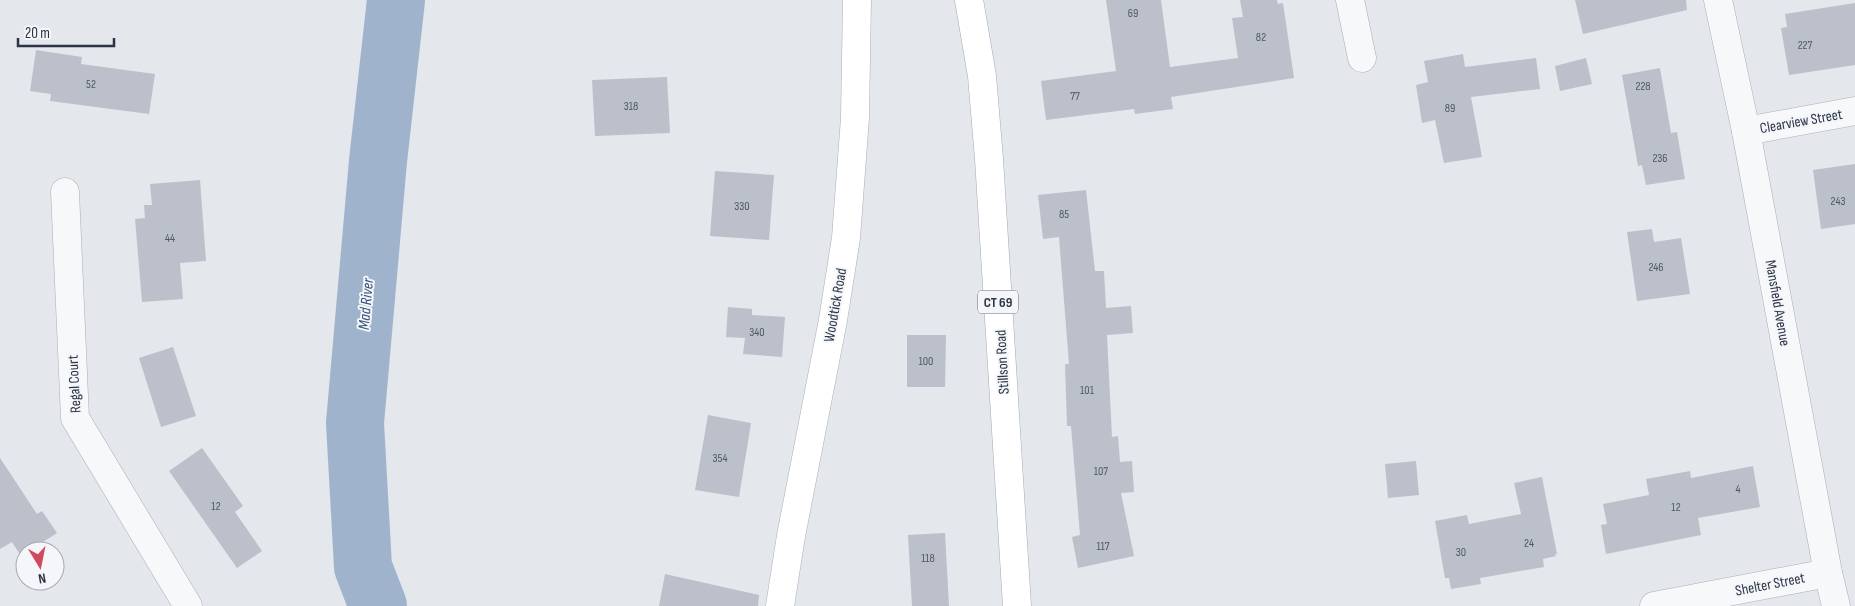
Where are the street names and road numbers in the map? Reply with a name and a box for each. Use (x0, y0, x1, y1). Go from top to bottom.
street label: Clearview Street (1758, 105, 1844, 138)
street label: Mansfield Avenue (1761, 259, 1794, 348)
street label: Woodtick Road (820, 267, 851, 344)
road number: CT 69 (978, 290, 1018, 314)
street label: Stillson Road (991, 329, 1014, 395)
street label: Regal Court (63, 354, 86, 414)
street label: Shelter Street (1734, 568, 1807, 601)

